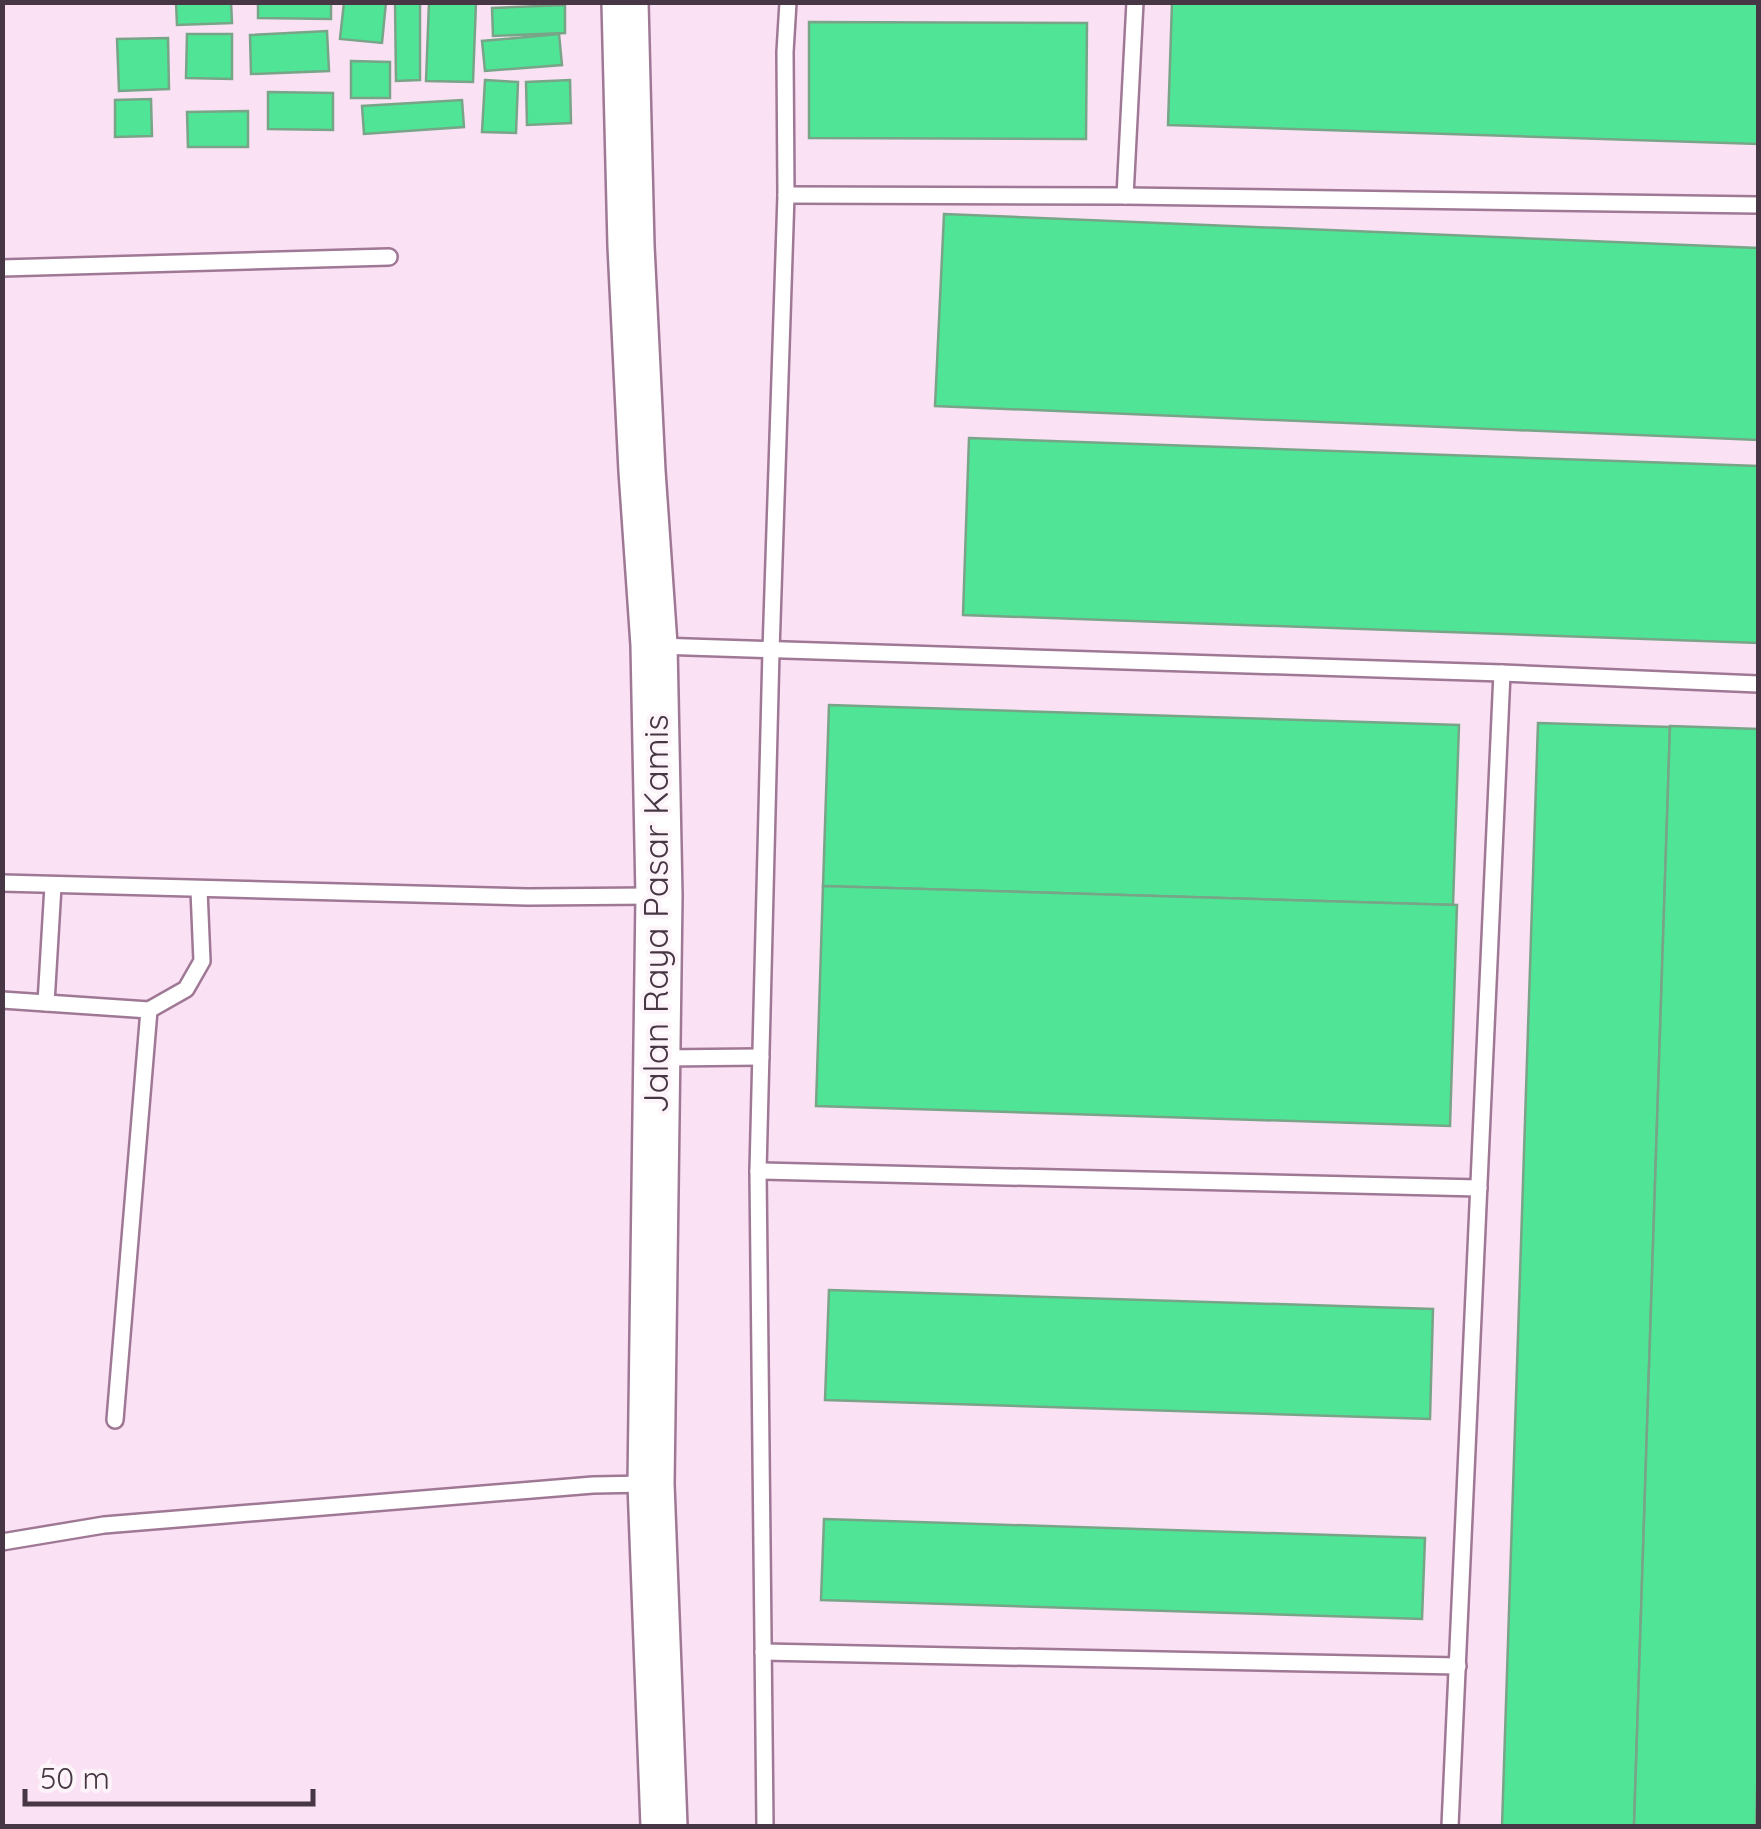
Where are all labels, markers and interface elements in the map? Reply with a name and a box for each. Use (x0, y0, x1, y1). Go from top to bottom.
street label: Jalan Raya Pasar Kamis (633, 714, 677, 1114)
scale bar (25, 1744, 312, 1806)
text: 50 m (40, 1759, 110, 1797)

